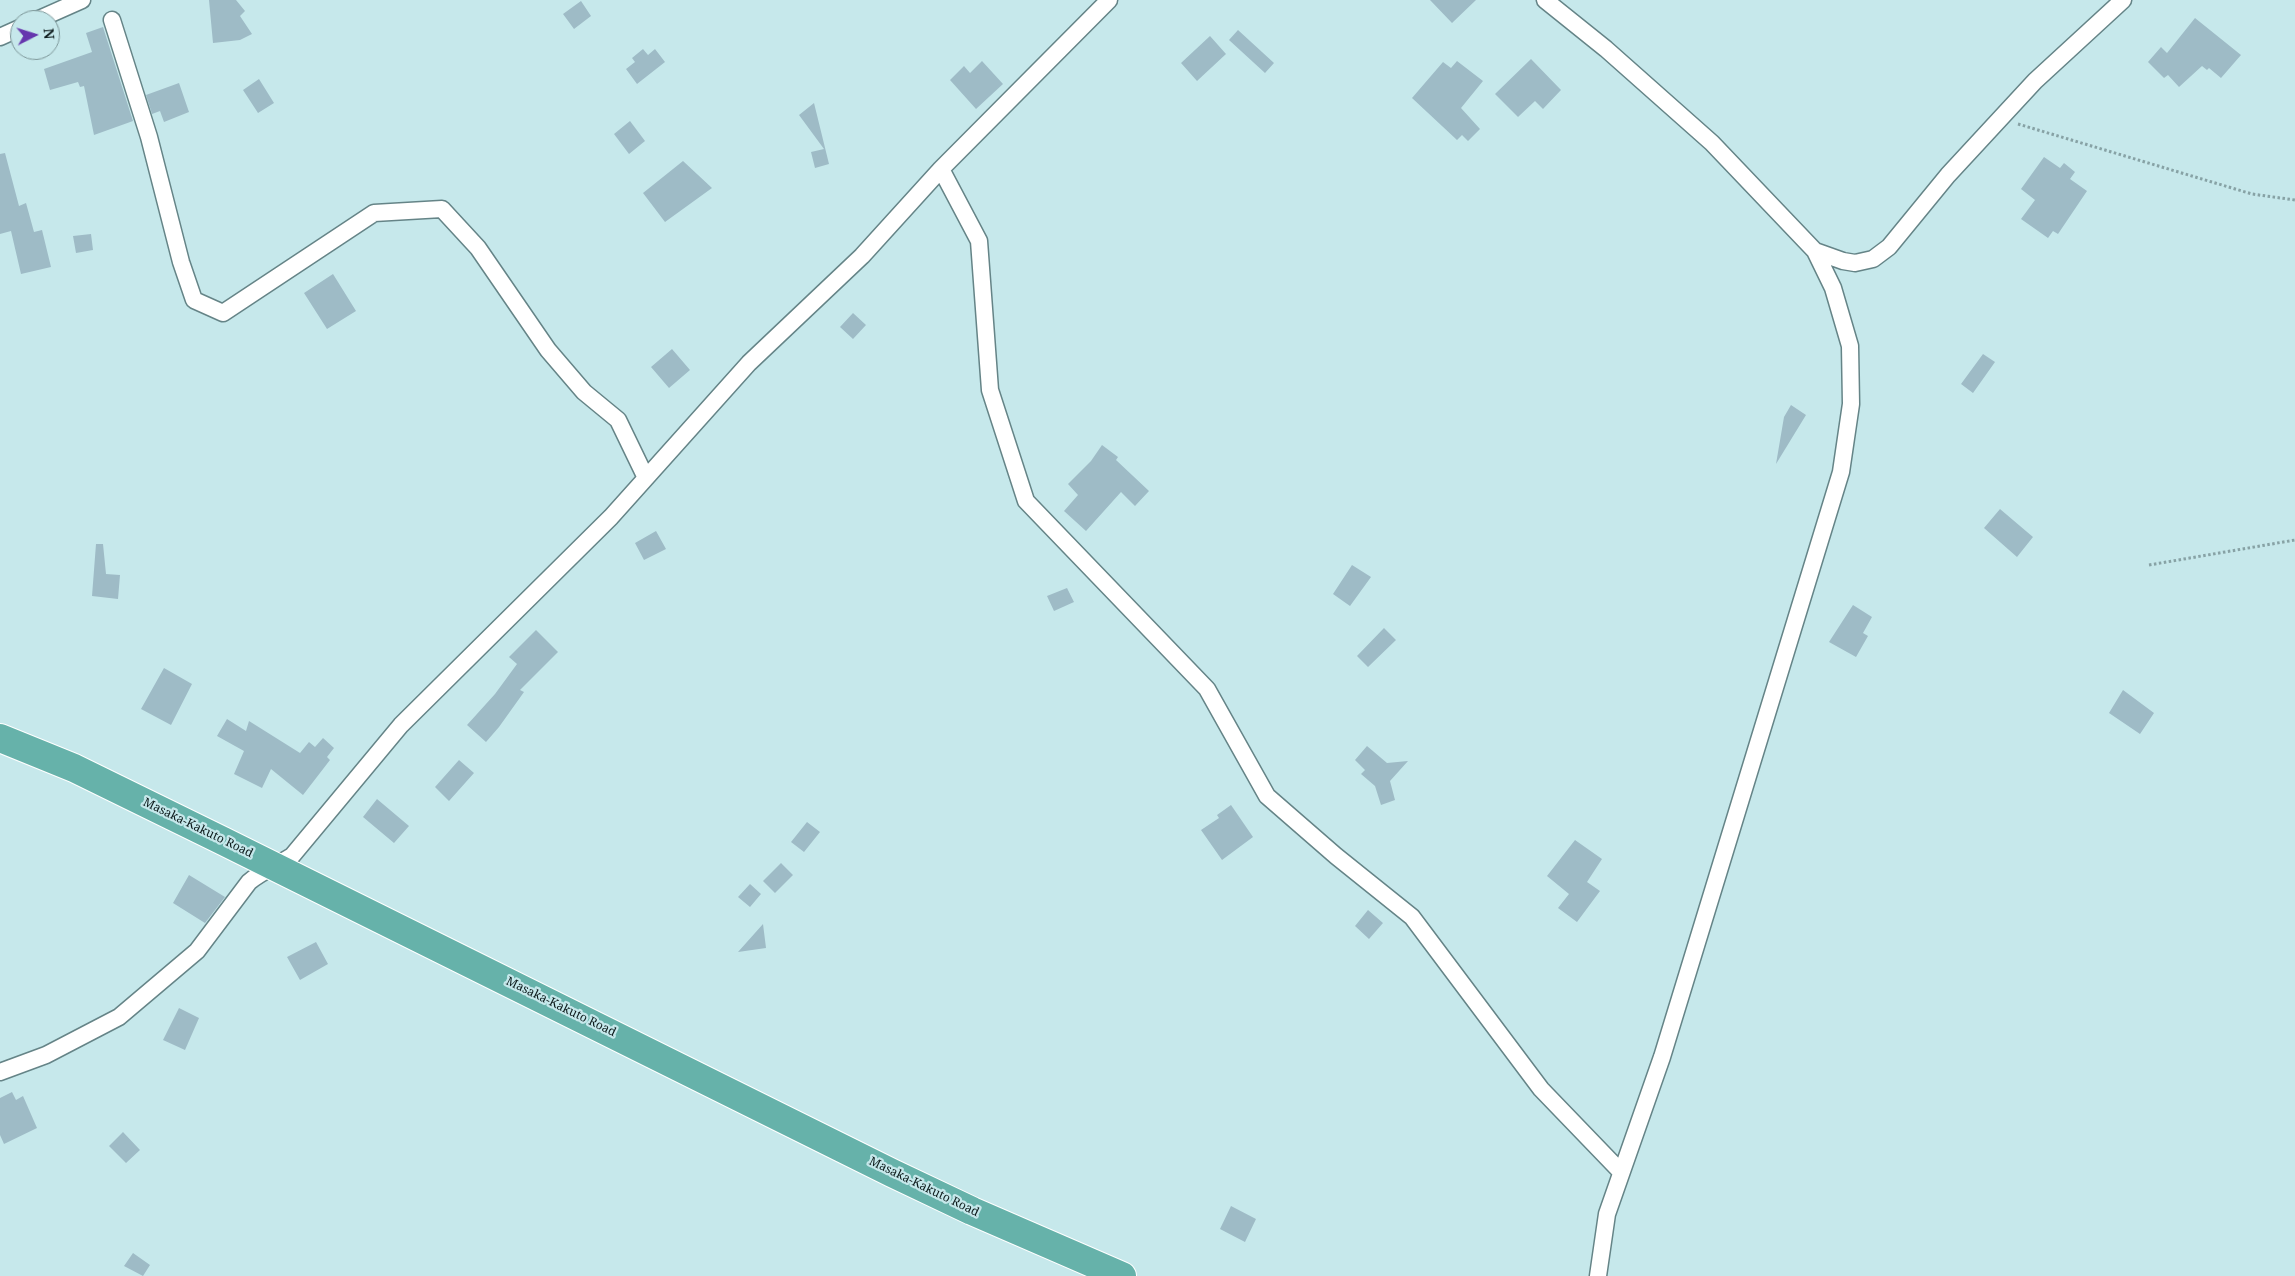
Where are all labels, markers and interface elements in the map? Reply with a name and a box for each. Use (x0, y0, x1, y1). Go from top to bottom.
north arrow (10, 10, 60, 60)
text: N (39, 27, 59, 40)
street label: Masaka-Kakuto Road (141, 795, 255, 861)
street label: Masaka-Kakuto Road (504, 974, 618, 1040)
street label: Masaka-Kakuto Road (867, 1154, 981, 1220)

